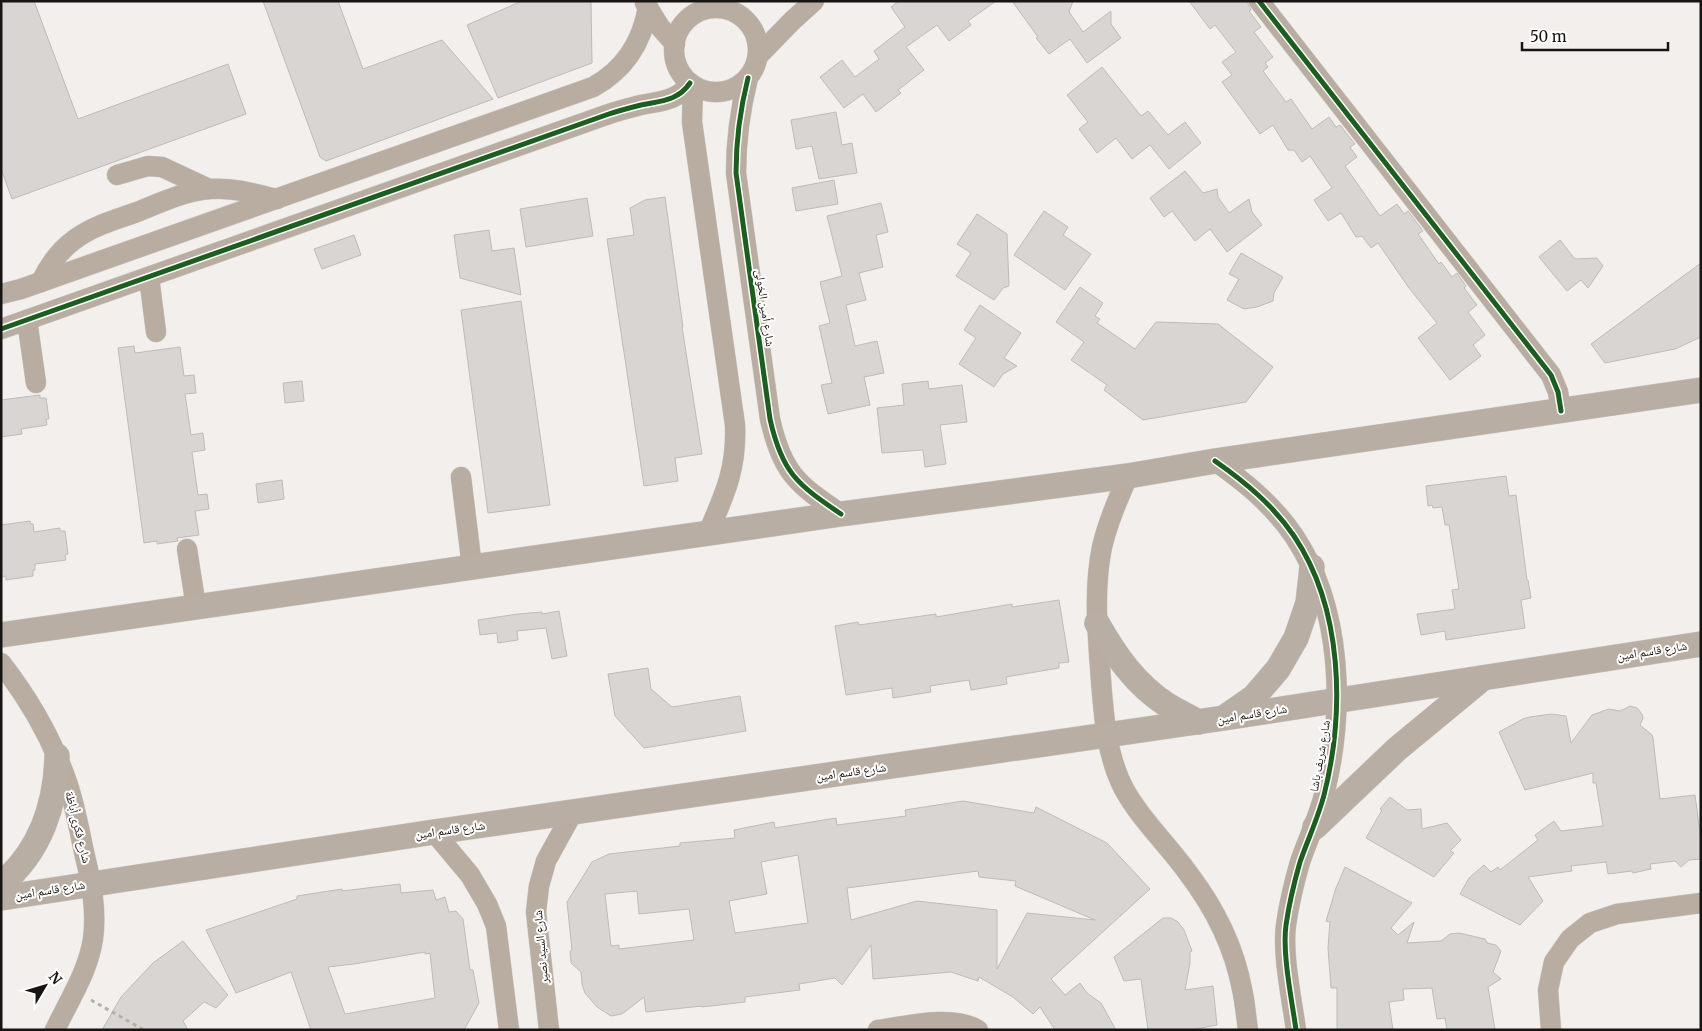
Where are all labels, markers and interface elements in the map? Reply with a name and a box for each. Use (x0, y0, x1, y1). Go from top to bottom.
scale bar (1522, 20, 1668, 52)
text: 50 m (1530, 27, 1567, 46)
street label: شارع أمين الخولى (752, 268, 778, 348)
street label: شارع قاسم امين (1616, 638, 1688, 664)
street label: شارع قاسم امين (1216, 701, 1288, 727)
street label: شارع شريف باشا (1306, 719, 1334, 793)
street label: شارع قاسم امين (815, 759, 887, 785)
street label: شارع فكرى أباظة (61, 789, 95, 865)
street label: شارع قاسم امين (414, 817, 486, 843)
street label: شارع قاسم امين (14, 877, 86, 903)
street label: شارع السيد نصير (530, 910, 552, 985)
north arrow (20, 961, 70, 1011)
text: N (45, 968, 66, 988)

